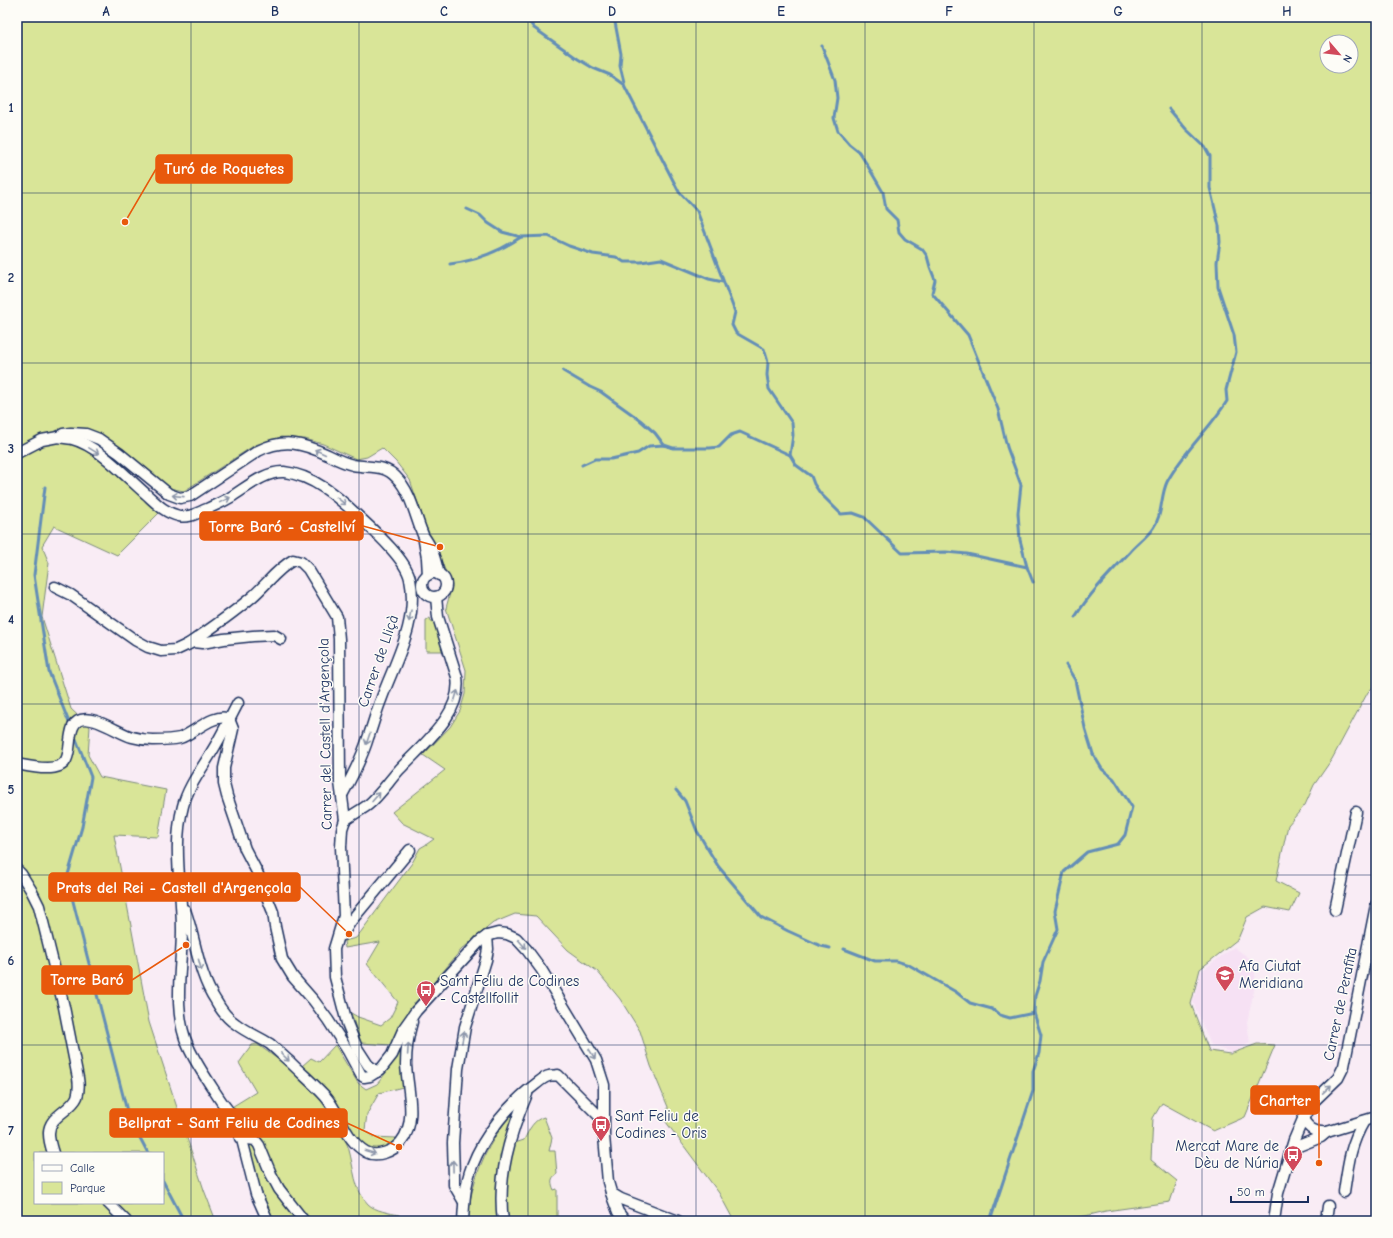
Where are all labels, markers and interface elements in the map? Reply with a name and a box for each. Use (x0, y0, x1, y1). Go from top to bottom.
text: A (102, 4, 110, 19)
text: B (271, 4, 279, 19)
text: C (440, 4, 448, 19)
text: D (608, 4, 616, 19)
text: E (777, 4, 785, 19)
text: F (945, 4, 953, 19)
text: G (1113, 4, 1123, 19)
text: H (1282, 4, 1292, 19)
north arrow (1319, 34, 1359, 74)
text: N (1340, 52, 1355, 65)
text: 1 (8, 100, 14, 115)
callout: Turó de Roquetes (156, 155, 292, 183)
text: Turó de Roquetes (164, 160, 284, 178)
text: 2 (8, 270, 14, 285)
text: 3 (8, 441, 14, 456)
one-way arrow (88, 447, 100, 455)
one-way arrow (314, 448, 326, 455)
one-way arrow (172, 493, 185, 500)
one-way arrow (219, 496, 231, 503)
one-way arrow (335, 496, 346, 505)
callout: Torre Baró - Castellví (200, 512, 363, 540)
text: Torre Baró - Castellví (209, 518, 357, 536)
one-way arrow (406, 609, 414, 622)
text: 4 (8, 612, 14, 627)
street label: Carrer de Lliçà (354, 612, 402, 710)
street label: Carrer del Castell d'Argençola (314, 638, 336, 830)
one-way arrow (453, 690, 460, 703)
one-way arrow (363, 733, 371, 745)
text: 5 (8, 782, 15, 797)
one-way arrow (371, 791, 380, 802)
callout: Prats del Rei - Castell d'Argençola (49, 873, 300, 901)
text: Prats del Rei - Castell d'Argençola (56, 879, 292, 897)
one-way arrow (518, 939, 527, 950)
street label: Carrer de Perafita (1319, 946, 1361, 1062)
text: 6 (8, 953, 15, 968)
place label: Afa Ciutat Meridiana (1239, 957, 1304, 992)
one-way arrow (197, 958, 204, 971)
school or university icon: Afa Ciutat Meridiana (1214, 964, 1236, 992)
callout: Torre Baró (42, 966, 132, 994)
text: Torre Baró (50, 971, 124, 989)
place label: Sant Feliu de Codines - Castellfollit (440, 972, 579, 1007)
bus stop icon: Sant Feliu de Codines - Castellfollit (415, 979, 437, 1007)
one-way arrow (460, 1031, 468, 1044)
one-way arrow (404, 1043, 411, 1056)
one-way arrow (589, 1048, 597, 1060)
one-way arrow (280, 1052, 290, 1062)
one-way arrow (1322, 1084, 1332, 1094)
callout: Charter (1251, 1086, 1319, 1114)
text: Charter (1259, 1092, 1311, 1110)
place label: Sant Feliu de Codines - Oris (615, 1107, 707, 1142)
callout: Bellprat - Sant Feliu de Codines (110, 1109, 347, 1137)
text: Bellprat - Sant Feliu de Codines (118, 1114, 340, 1132)
bus stop icon: Sant Feliu de Codines - Oris (590, 1114, 612, 1142)
text: 7 (8, 1123, 14, 1138)
place label: Mercat Mare de Dèu de Núria (1175, 1137, 1279, 1172)
bus stop icon: Mercat Mare de Dèu de Núria (1282, 1144, 1304, 1172)
one-way arrow (364, 1149, 377, 1156)
legend (34, 1152, 164, 1204)
one-way arrow (449, 1160, 457, 1173)
text: Calle (70, 1161, 95, 1175)
scale bar (1231, 1178, 1308, 1204)
text: Parque (70, 1181, 105, 1195)
text: 50 m (1237, 1185, 1265, 1199)

